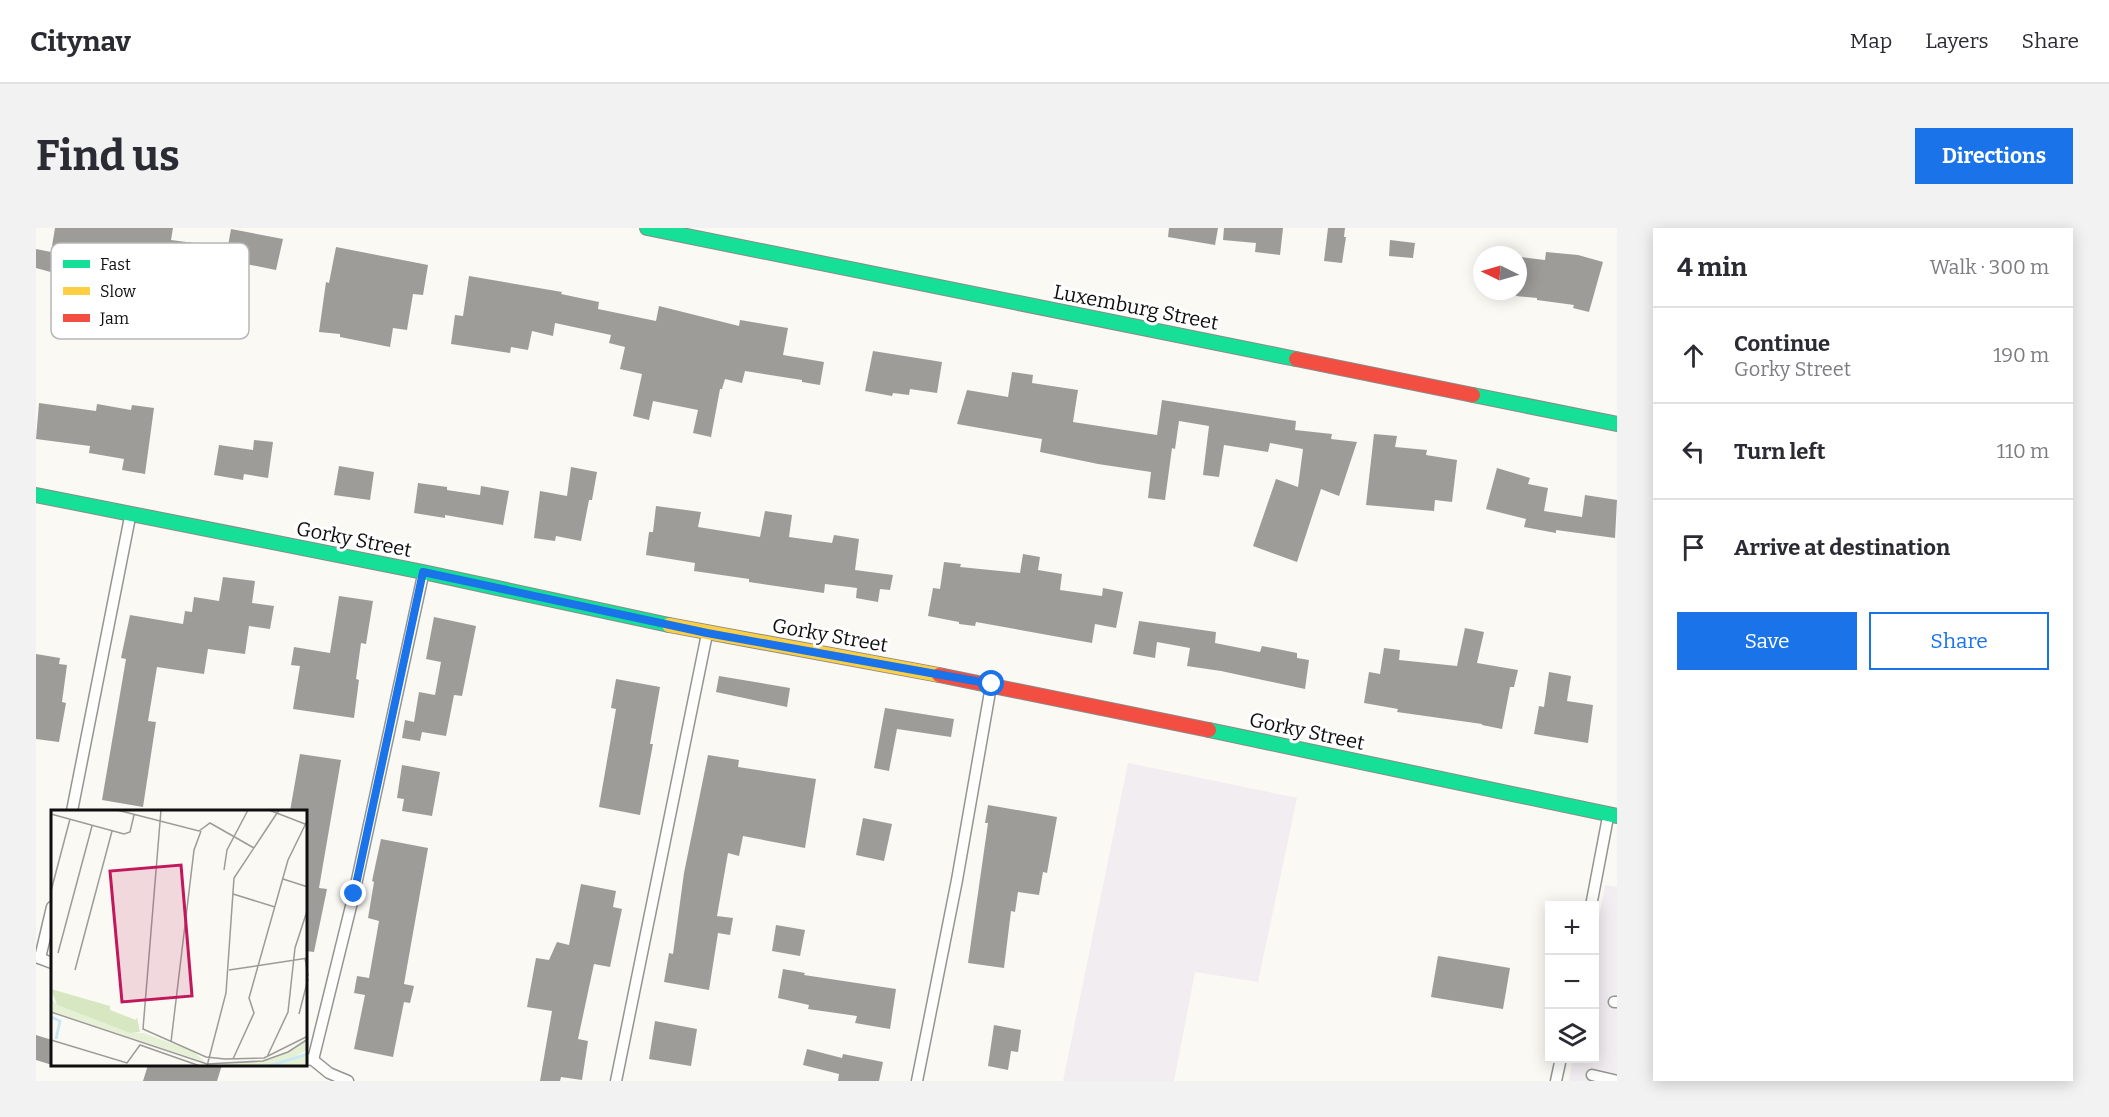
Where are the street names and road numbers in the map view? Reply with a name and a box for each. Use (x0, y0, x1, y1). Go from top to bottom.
street label: Luxemburg Street (1052, 279, 1220, 335)
street label: Gorky Street (294, 516, 414, 562)
street label: Gorky Street (770, 613, 890, 657)
street label: Gorky Street (1247, 707, 1367, 755)

